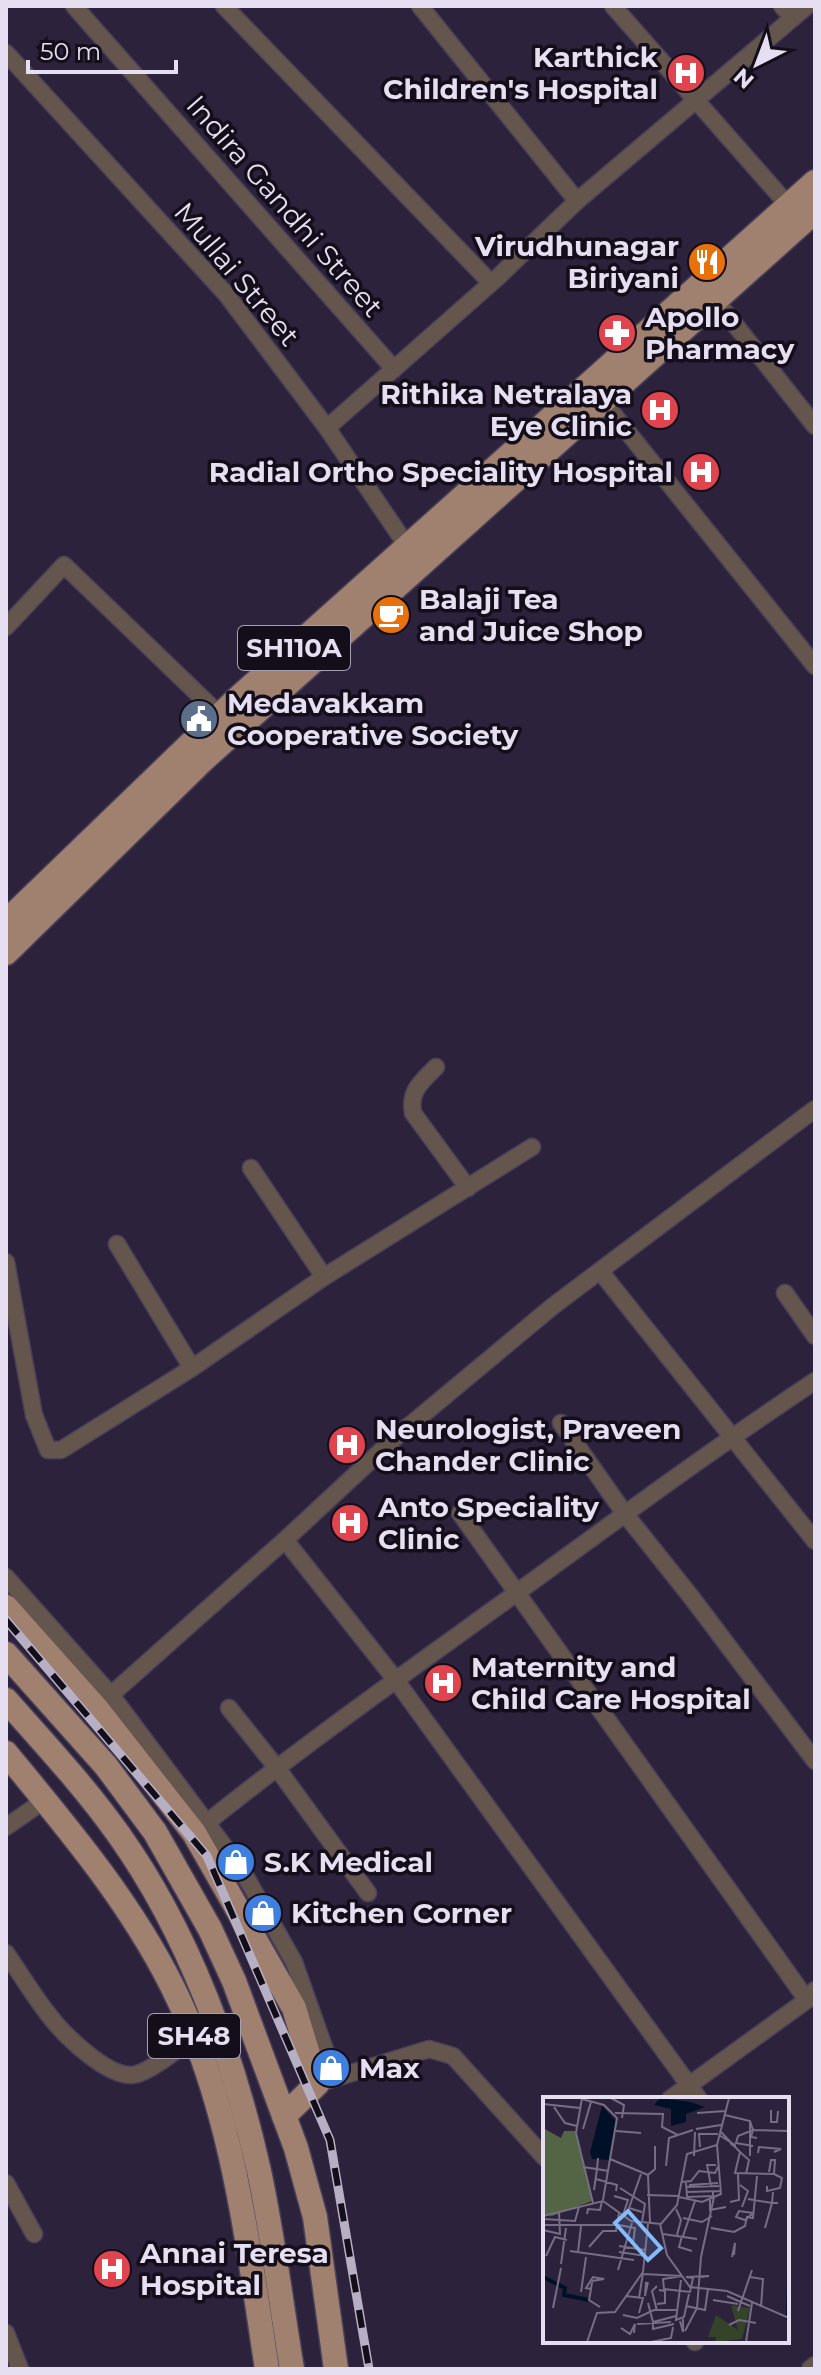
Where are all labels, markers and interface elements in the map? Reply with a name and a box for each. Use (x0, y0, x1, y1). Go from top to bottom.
scale bar (28, 24, 176, 74)
north arrow (717, 24, 797, 104)
text: 50 m (40, 37, 101, 66)
place label: Karthick Children's Hospital (383, 40, 659, 106)
hospital icon: Karthick Children's Hospital (665, 52, 707, 94)
text: N (728, 63, 760, 94)
street label: Indira Gandhi Street (180, 88, 390, 324)
street label: Mullai Street (167, 195, 307, 353)
place label: Virudhunagar Biriyani (474, 229, 679, 295)
restaurant icon: Virudhunagar Biriyani (686, 241, 728, 283)
place label: Apollo Pharmacy (644, 300, 794, 366)
pharmacy icon: Apollo Pharmacy (596, 312, 638, 354)
place label: Rithika Netralaya Eye Clinic (380, 377, 632, 443)
hospital icon: Rithika Netralaya Eye Clinic (639, 389, 681, 431)
hospital icon: Radial Ortho Speciality Hospital (680, 451, 722, 493)
place label: Radial Ortho Speciality Hospital (209, 455, 673, 489)
place label: Balaji Tea and Juice Shop (419, 582, 643, 648)
cafe icon: Balaji Tea and Juice Shop (370, 594, 412, 636)
road number: SH110A (238, 626, 350, 670)
place label: Medavakkam Cooperative Society (227, 686, 518, 752)
public building icon: Medavakkam Cooperative Society (178, 698, 220, 740)
place label: Neurologist, Praveen Chander Clinic (375, 1412, 681, 1478)
hospital icon: Neurologist, Praveen Chander Clinic (326, 1424, 368, 1466)
place label: Anto Speciality Clinic (377, 1490, 599, 1556)
hospital icon: Anto Speciality Clinic (329, 1502, 371, 1544)
place label: Maternity and Child Care Hospital (471, 1650, 751, 1716)
hospital icon: Maternity and Child Care Hospital (422, 1662, 464, 1704)
shop icon: S.K Medical (215, 1841, 257, 1883)
place label: S.K Medical (264, 1845, 433, 1879)
shop icon: Kitchen Corner (242, 1892, 284, 1934)
place label: Kitchen Corner (291, 1896, 512, 1930)
road number: SH48 (148, 2014, 240, 2058)
shop icon: Max (310, 2047, 352, 2089)
place label: Max (359, 2051, 420, 2085)
inset map (543, 2097, 789, 2343)
place label: Annai Teresa Hospital (139, 2236, 329, 2302)
hospital icon: Annai Teresa Hospital (91, 2248, 133, 2290)

